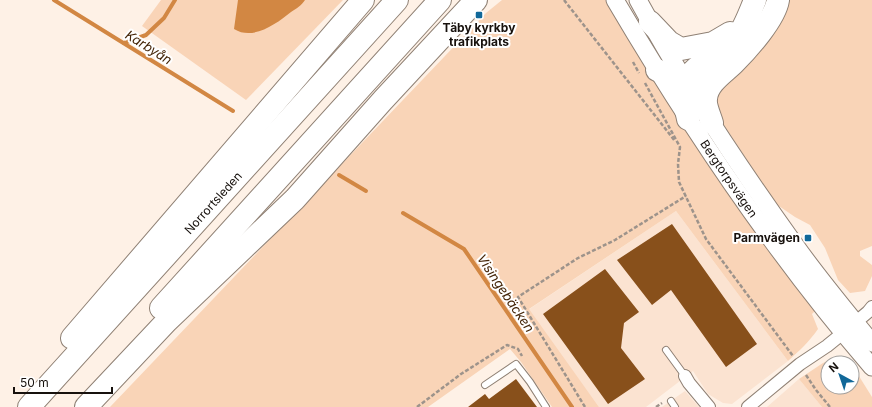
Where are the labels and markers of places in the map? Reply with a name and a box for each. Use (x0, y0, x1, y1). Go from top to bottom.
marker: Täby kyrkby trafikplats (474, 10, 484, 20)
place label: Täby kyrkby trafikplats (443, 20, 516, 49)
place label: Parmvägen (733, 230, 800, 245)
marker: Parmvägen (803, 233, 813, 243)

